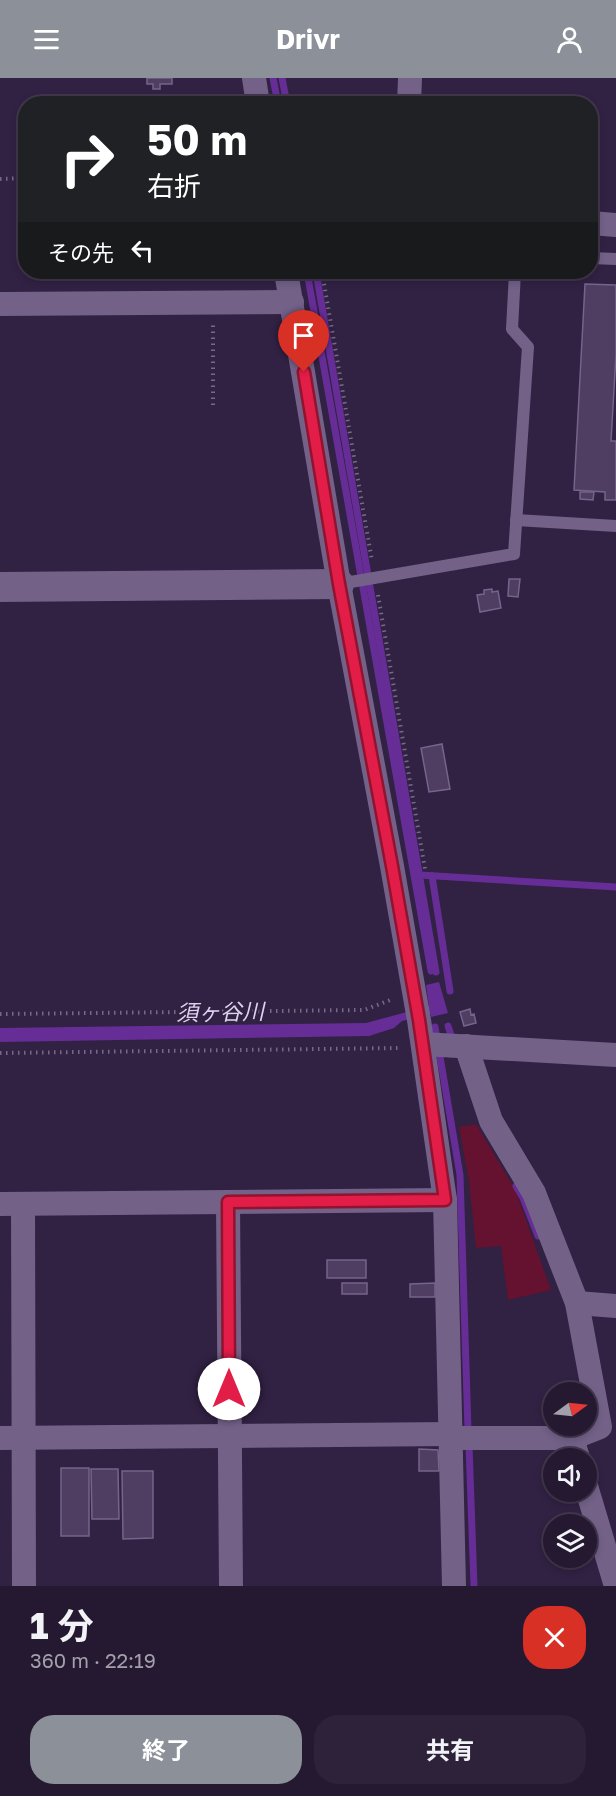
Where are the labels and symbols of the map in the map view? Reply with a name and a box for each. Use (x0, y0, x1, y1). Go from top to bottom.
pin (278, 310, 329, 372)
water label: 須ヶ谷川 (176, 997, 266, 1026)
position arrow (197, 1357, 261, 1421)
north arrow (543, 1382, 597, 1436)

